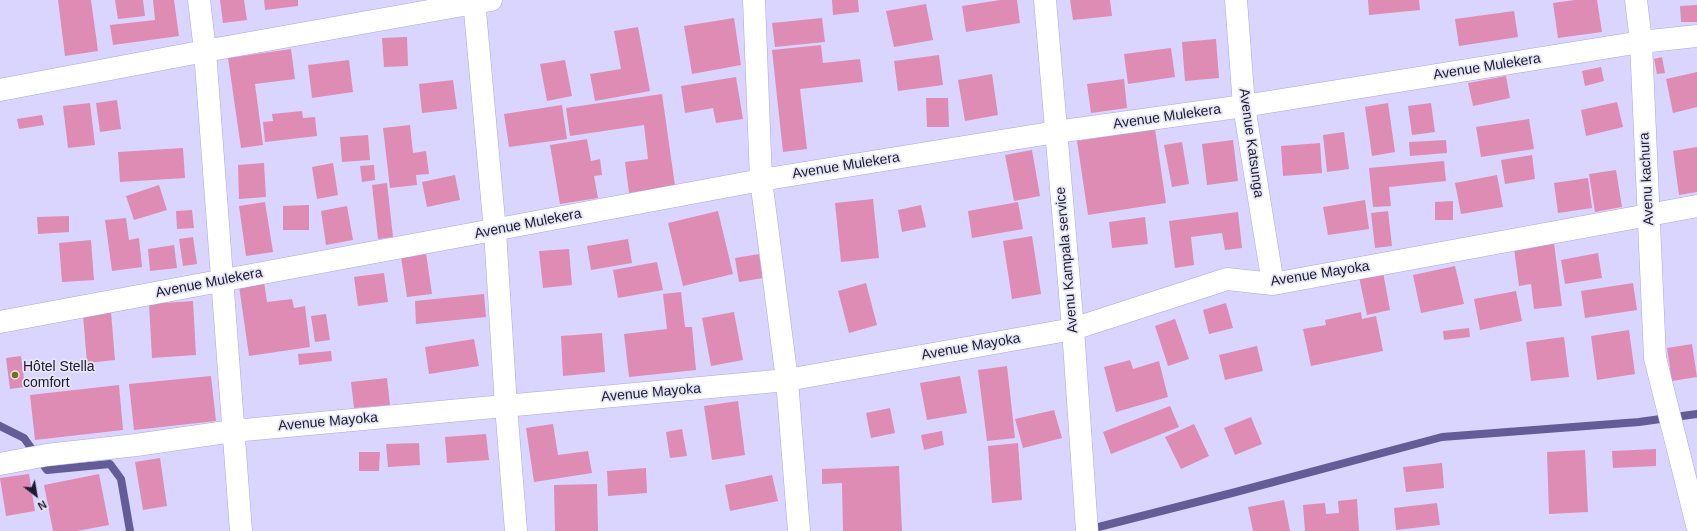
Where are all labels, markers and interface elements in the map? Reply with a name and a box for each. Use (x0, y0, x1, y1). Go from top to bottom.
street label: Avenue Mulekera (1432, 50, 1542, 84)
street label: Avenue Katsunga (1235, 87, 1267, 199)
street label: Avenue Mulekera (1112, 101, 1222, 133)
street label: Avenu kachura (1636, 132, 1658, 226)
street label: Avenue Mulekera (791, 149, 901, 183)
street label: Avenu Kampala service (1052, 186, 1082, 334)
street label: Avenue Mulekera (473, 205, 583, 243)
street label: Avenue Mayoka (1269, 258, 1371, 290)
street label: Avenue Mulekera (154, 264, 264, 302)
street label: Avenue Mayoka (920, 330, 1022, 364)
place label: Hôtel Stella comfort (23, 359, 95, 392)
marker: Hôtel Stella comfort (10, 370, 20, 380)
street label: Avenue Mayoka (600, 380, 702, 406)
street label: Avenue Mayoka (277, 409, 379, 435)
north arrow (16, 475, 56, 515)
text: N (36, 498, 49, 512)

